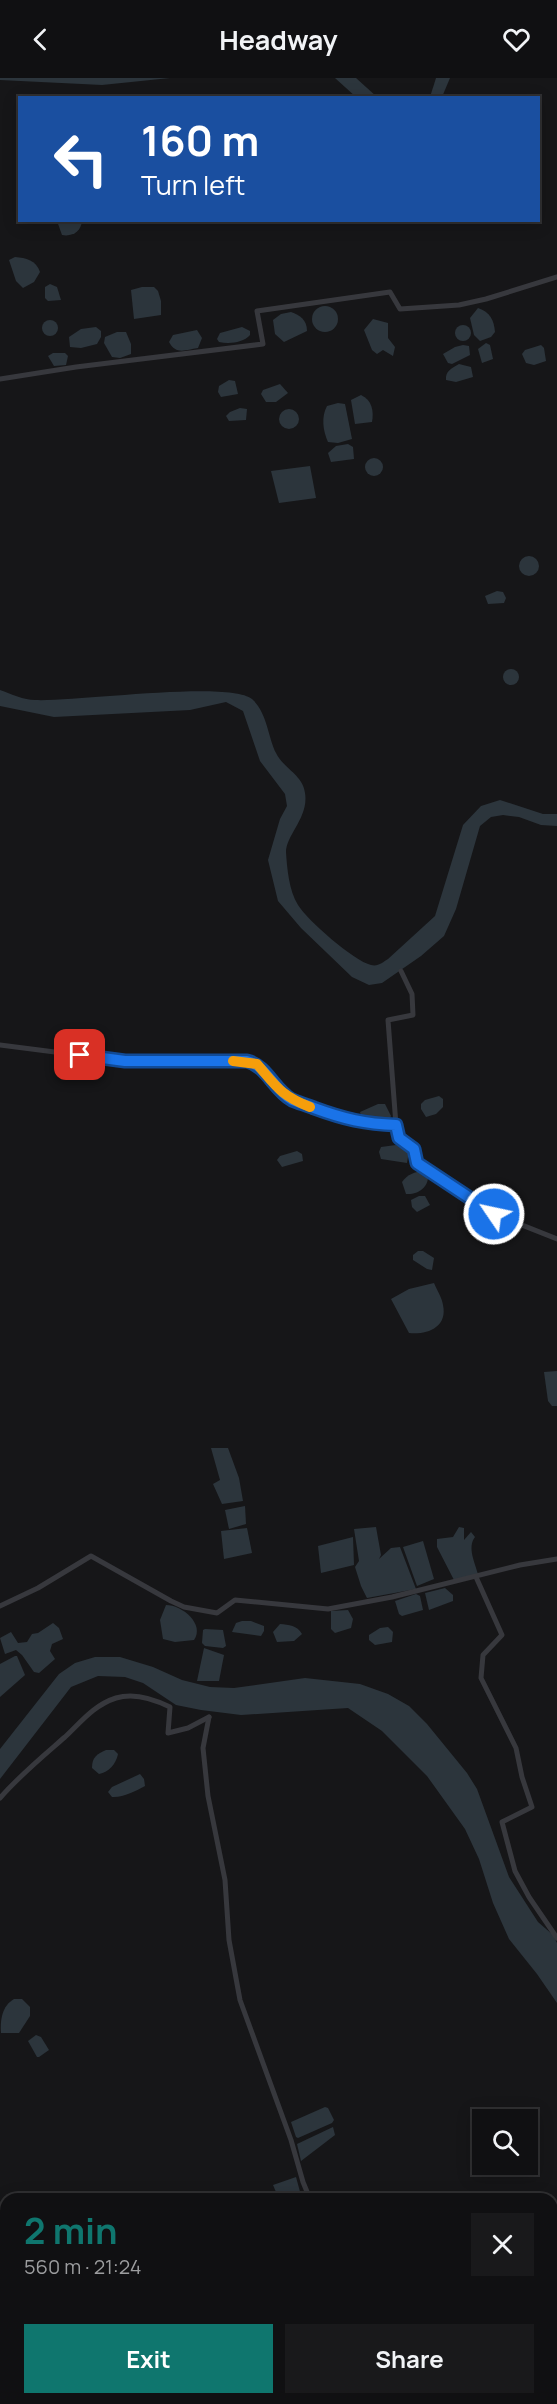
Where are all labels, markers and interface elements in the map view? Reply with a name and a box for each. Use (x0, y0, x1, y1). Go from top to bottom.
text: Headway (219, 21, 338, 58)
icon: back (24, 23, 57, 56)
icon: heart (500, 23, 533, 56)
text: 160 m (141, 111, 259, 169)
icon: left (42, 120, 120, 198)
text: Turn left (141, 166, 245, 203)
pin (54, 1029, 105, 1080)
icon: arrive (63, 1038, 96, 1071)
position arrow (462, 1182, 526, 1246)
map controls (472, 2109, 538, 2175)
button: search (472, 2109, 538, 2175)
text: 2 min (24, 2206, 118, 2255)
button: close (471, 2213, 534, 2276)
text: 560 m · 21:24 (24, 2253, 142, 2280)
button: Exit (24, 2324, 273, 2393)
button: Share (285, 2324, 534, 2393)

